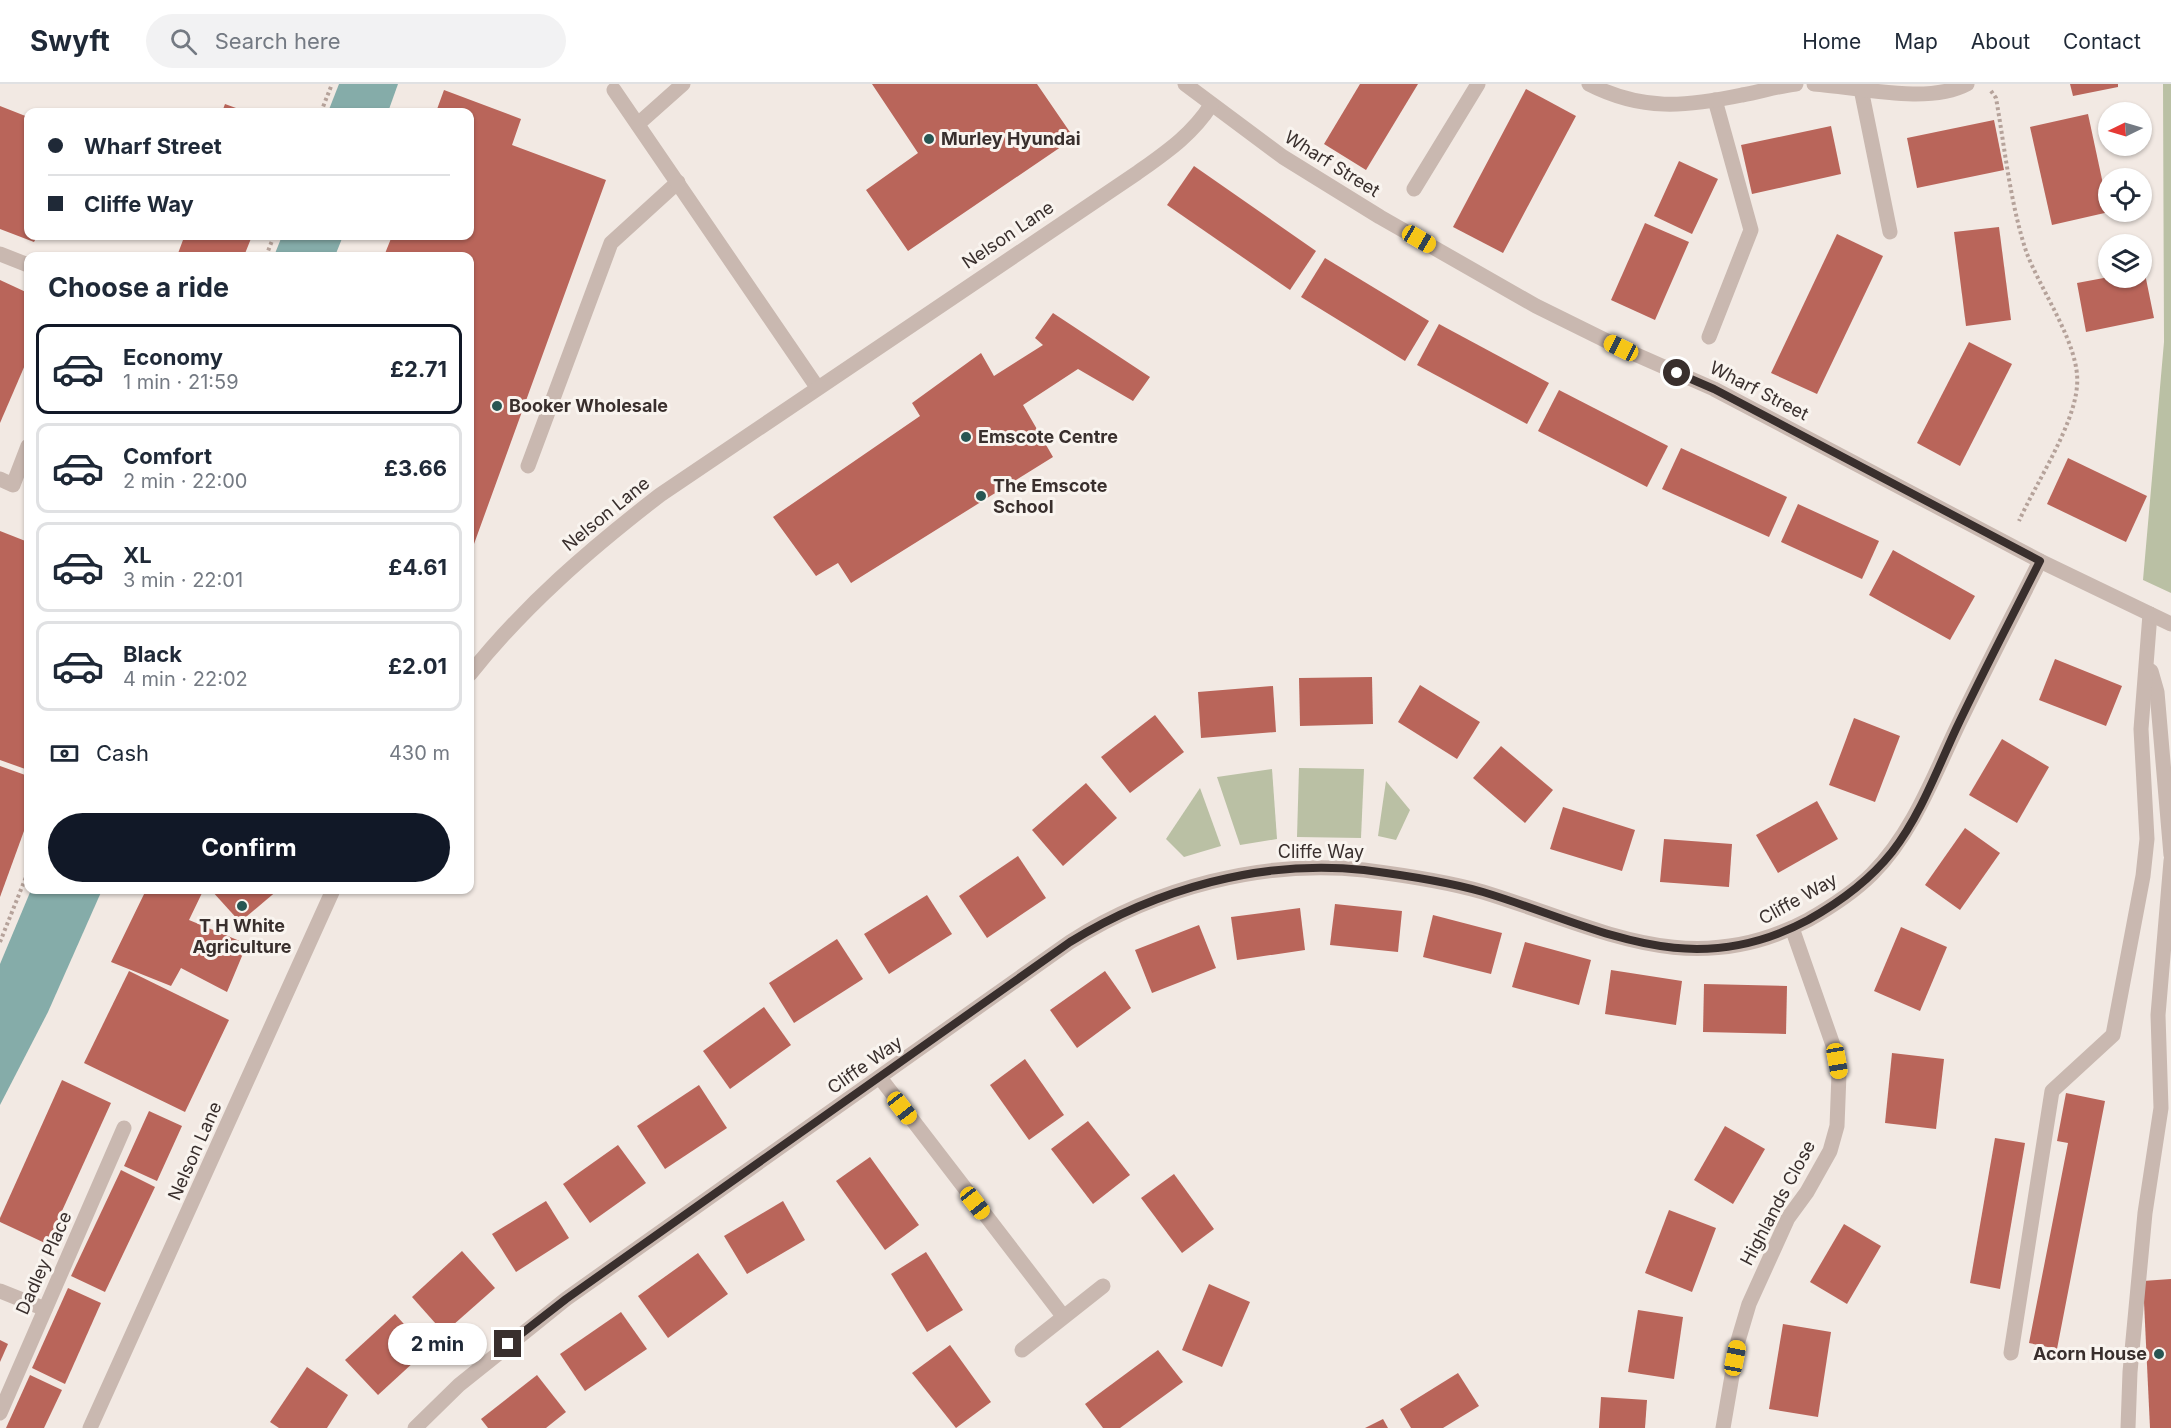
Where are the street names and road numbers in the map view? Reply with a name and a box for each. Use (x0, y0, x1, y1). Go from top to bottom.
street label: Wharf Street (1281, 126, 1384, 201)
street label: Nelson Lane (958, 196, 1057, 273)
street label: Wharf Street (1706, 357, 1812, 424)
street label: Nelson Lane (558, 472, 653, 555)
street label: Cliffe Way (1278, 841, 1364, 862)
street label: Cliffe Way (1755, 868, 1841, 929)
street label: Cliffe Way (823, 1031, 906, 1098)
street label: Nelson Lane (163, 1098, 226, 1203)
street label: Highlands Close (1736, 1137, 1819, 1269)
street label: Dadley Place (11, 1208, 76, 1318)

